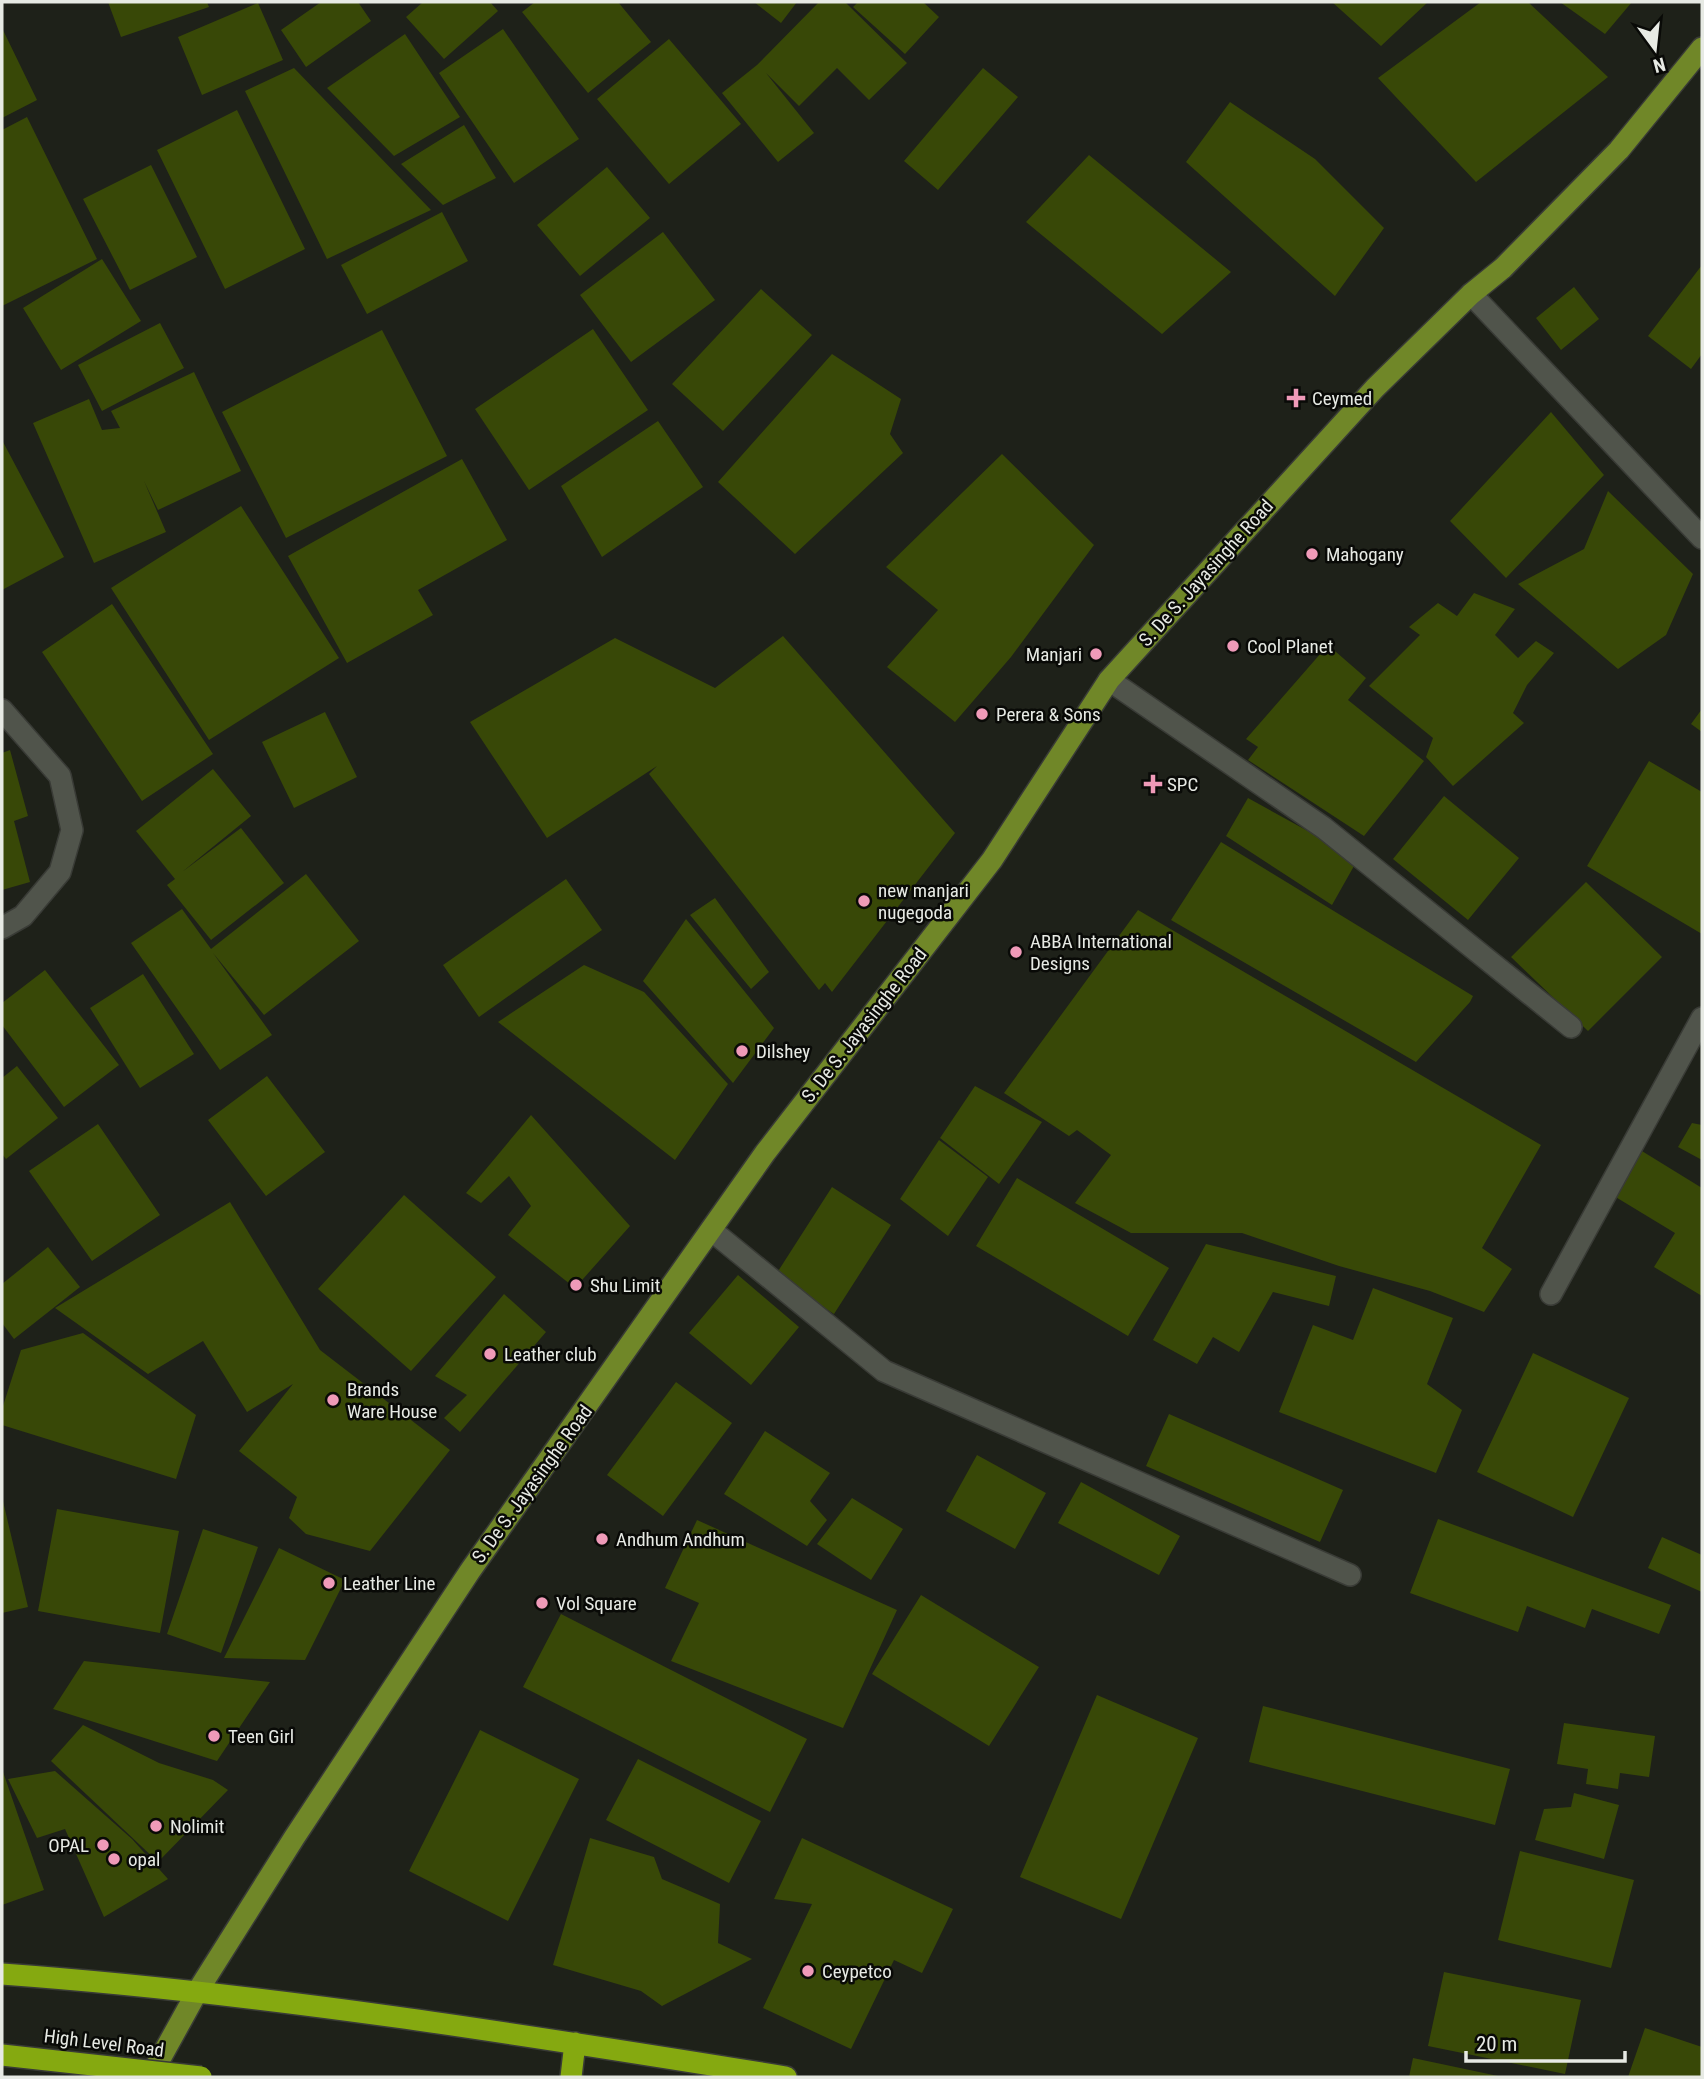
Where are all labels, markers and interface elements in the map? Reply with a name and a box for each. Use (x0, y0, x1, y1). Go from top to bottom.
north arrow (1620, 14, 1690, 84)
text: N (1651, 52, 1668, 78)
place label: Ceymed (1312, 387, 1372, 410)
marker: Ceymed (1286, 388, 1306, 408)
street label: S. De S. Jayasinghe Road (1134, 495, 1278, 651)
place label: Mahogany (1326, 543, 1404, 566)
marker: Mahogany (1304, 546, 1320, 562)
place label: Cool Planet (1247, 635, 1333, 658)
marker: Cool Planet (1225, 638, 1241, 654)
place label: Manjari (1026, 643, 1082, 666)
marker: Manjari (1088, 646, 1104, 662)
place label: Perera & Sons (996, 703, 1101, 726)
marker: Perera & Sons (974, 706, 990, 722)
place label: SPC (1167, 773, 1198, 796)
marker: SPC (1145, 776, 1161, 792)
place label: new manjari nugegoda (878, 879, 969, 924)
marker: new manjari nugegoda (856, 893, 872, 909)
place label: ABBA International Designs (1030, 930, 1172, 975)
street label: S. De S. Jayasinghe Road (797, 943, 931, 1107)
marker: ABBA International Designs (1008, 944, 1024, 960)
place label: Dilshey (756, 1040, 810, 1063)
marker: Dilshey (734, 1043, 750, 1059)
place label: Shu Limit (590, 1274, 660, 1297)
marker: Shu Limit (568, 1277, 584, 1293)
place label: Leather club (504, 1343, 597, 1366)
marker: Leather club (482, 1346, 498, 1362)
place label: Brands Ware House (347, 1378, 437, 1423)
marker: Brands Ware House (325, 1392, 341, 1408)
street label: S. De S. Jayasinghe Road (467, 1400, 597, 1568)
place label: Andhum Andhum (616, 1528, 745, 1551)
marker: Andhum Andhum (594, 1531, 610, 1547)
place label: Leather Line (343, 1572, 435, 1595)
marker: Leather Line (321, 1575, 337, 1591)
place label: Vol Square (556, 1592, 637, 1615)
marker: Vol Square (534, 1595, 550, 1611)
place label: Teen Girl (228, 1725, 294, 1748)
marker: Teen Girl (206, 1728, 222, 1744)
place label: Nolimit (170, 1815, 224, 1838)
marker: Nolimit (148, 1818, 164, 1834)
place label: OPAL (48, 1834, 89, 1857)
marker: OPAL (95, 1837, 111, 1853)
place label: opal (128, 1848, 160, 1871)
marker: opal (106, 1851, 122, 1867)
place label: Ceypetco (822, 1960, 892, 1983)
marker: Ceypetco (800, 1963, 816, 1979)
scale bar (1466, 2020, 1625, 2064)
street label: High Level Road (43, 2024, 165, 2062)
text: 20 m (1476, 2032, 1517, 2056)

